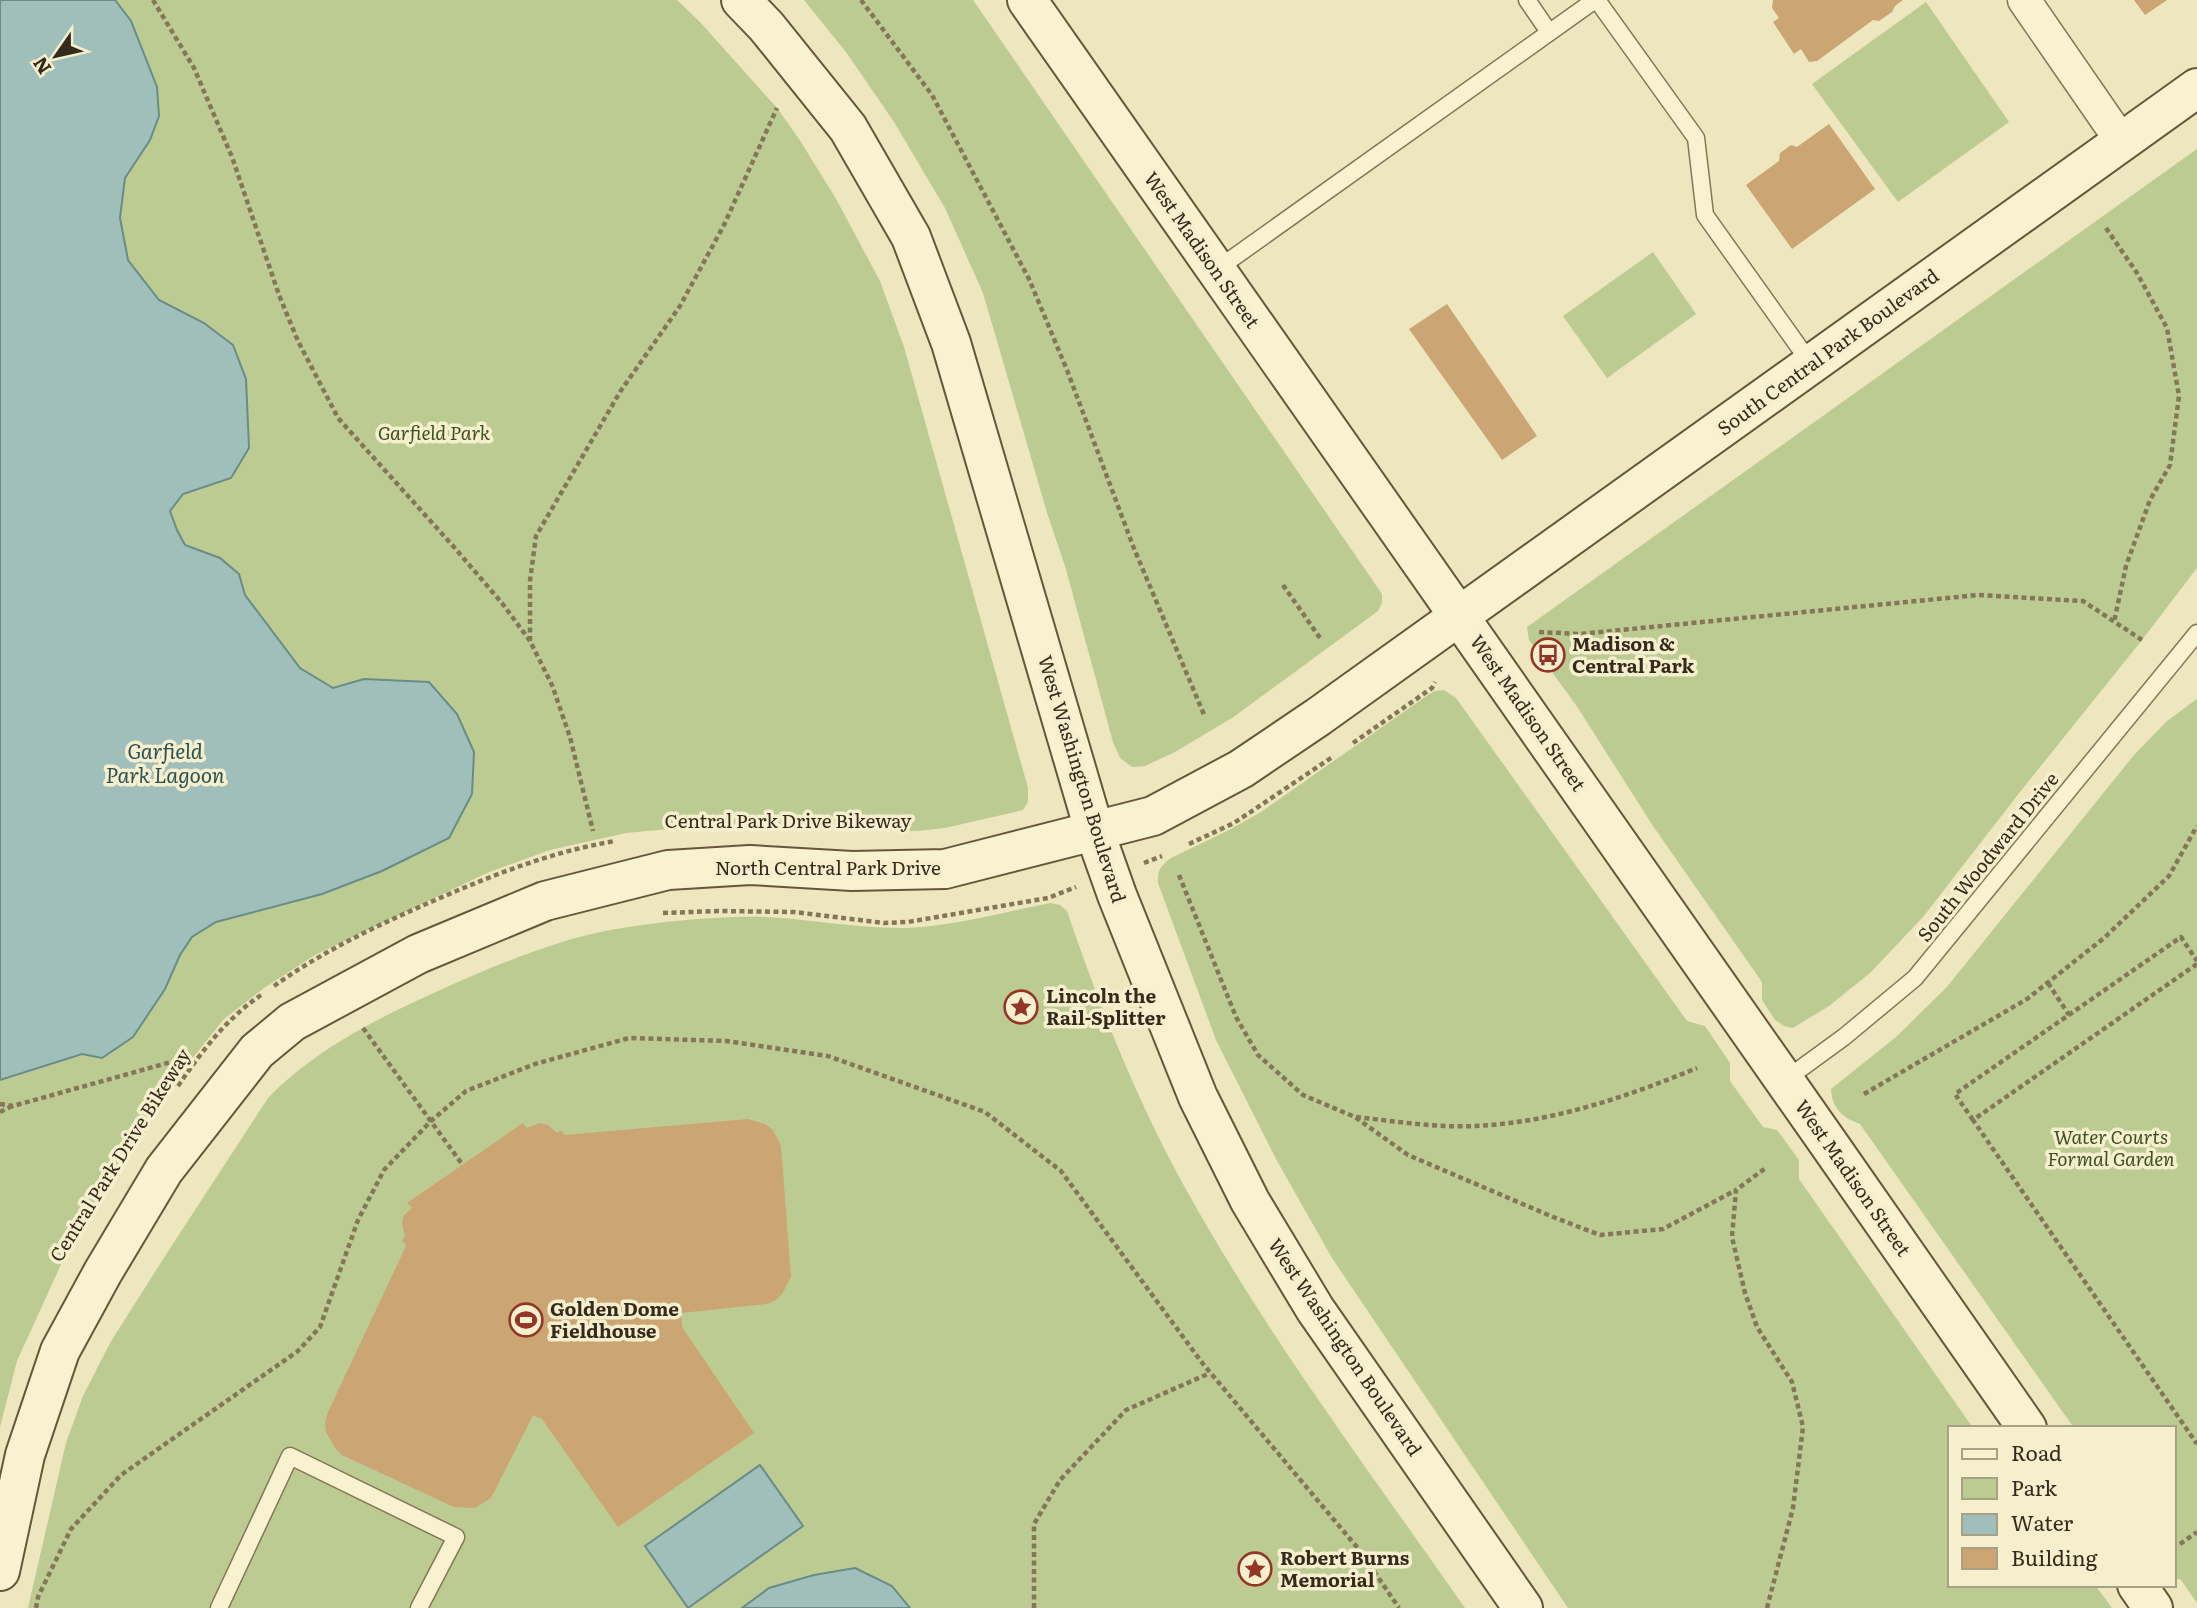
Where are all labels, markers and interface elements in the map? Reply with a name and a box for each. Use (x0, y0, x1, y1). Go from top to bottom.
north arrow (21, 21, 91, 91)
text: N (25, 52, 57, 81)
street label: West Madison Street (1138, 165, 1268, 334)
street label: South Central Park Boulevard (1711, 261, 1944, 441)
park label: Garfield Park (378, 418, 491, 446)
street label: West Madison Street (1464, 628, 1594, 797)
place label: Madison & Central Park (1572, 629, 1695, 679)
bus stop icon: Madison & Central Park (1529, 636, 1567, 674)
street label: West Washington Boulevard (1032, 652, 1134, 906)
water label: Garfield Park Lagoon (105, 734, 225, 789)
street label: South Woodward Drive (1910, 765, 2065, 947)
street label: Central Park Drive Bikeway (664, 806, 912, 834)
street label: North Central Park Drive (715, 853, 941, 881)
place label: Lincoln the Rail-Splitter (1046, 981, 1166, 1031)
place icon: Lincoln the Rail-Splitter (1002, 988, 1040, 1026)
street label: Central Park Drive Bikeway (42, 1042, 197, 1267)
street label: West Madison Street (1789, 1093, 1919, 1262)
park label: Water Courts Formal Garden (2047, 1122, 2175, 1172)
street label: West Washington Boulevard (1262, 1232, 1430, 1461)
place label: Golden Dome Fieldhouse (550, 1294, 679, 1344)
sports icon: Golden Dome Fieldhouse (507, 1301, 545, 1339)
legend (1948, 1426, 2176, 1587)
text: Road (2011, 1436, 2062, 1467)
text: Park (2011, 1471, 2057, 1502)
text: Water (2011, 1506, 2073, 1537)
text: Building (2011, 1541, 2098, 1572)
place label: Robert Burns Memorial (1280, 1543, 1409, 1593)
place icon: Robert Burns Memorial (1236, 1550, 1274, 1588)

